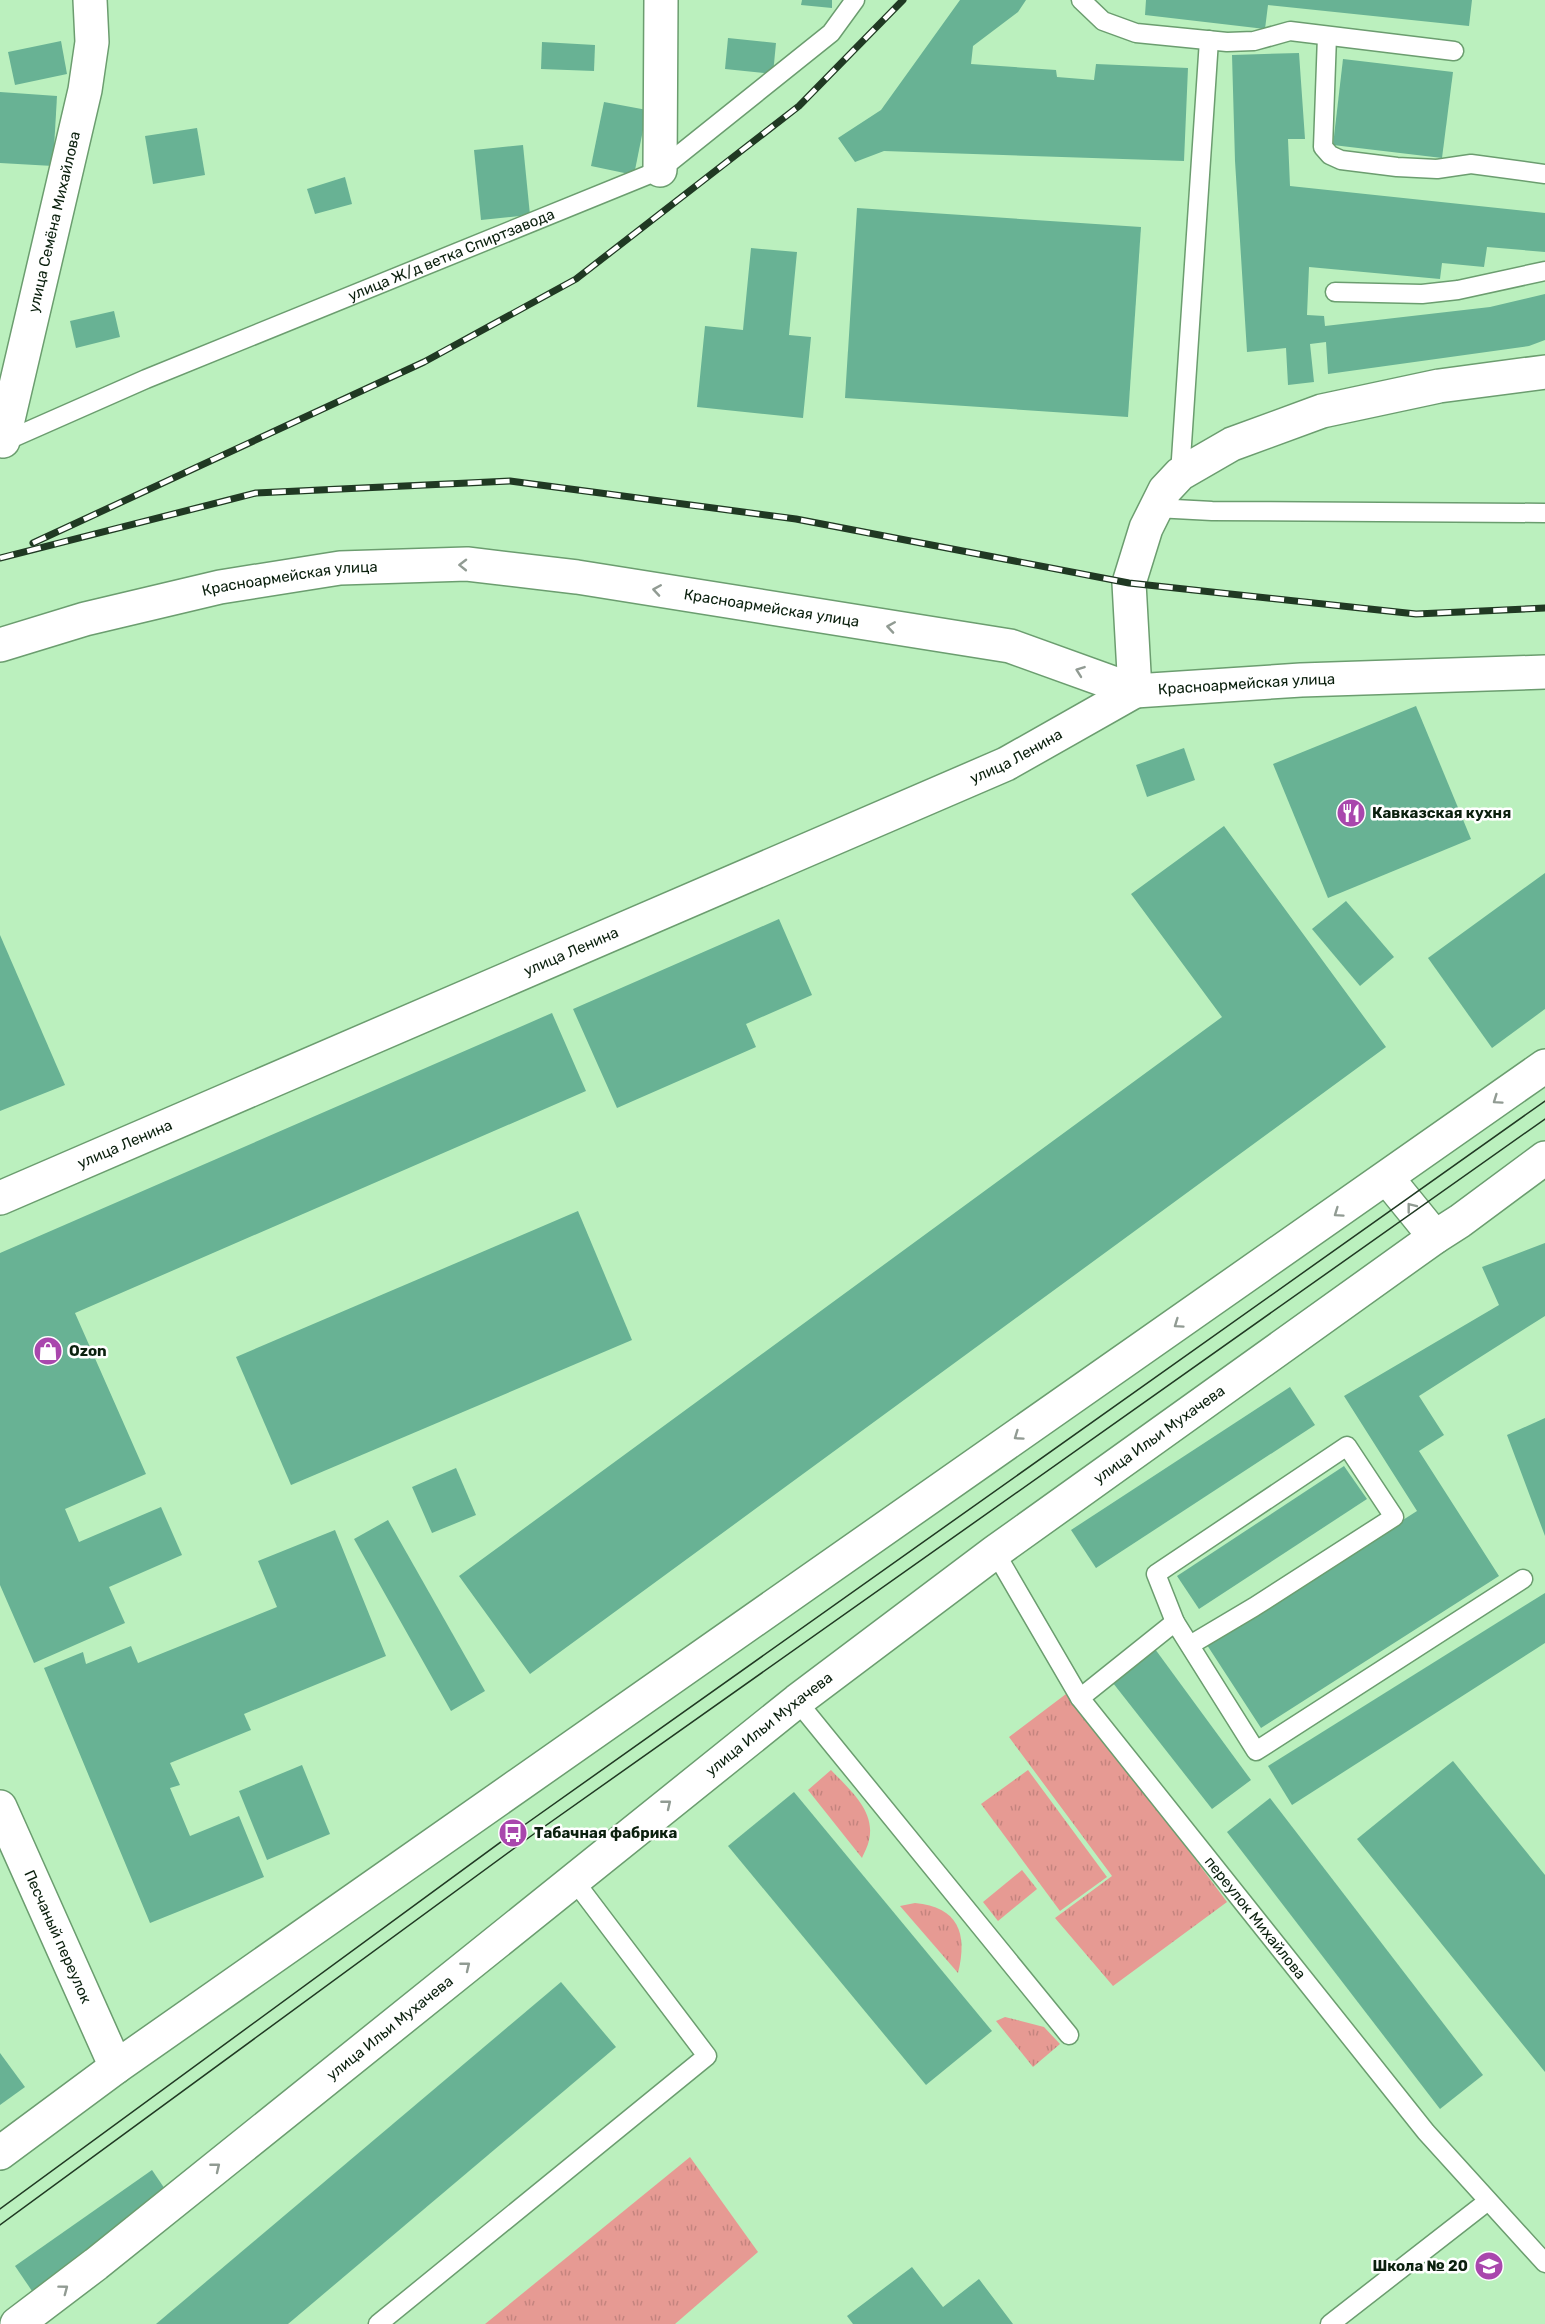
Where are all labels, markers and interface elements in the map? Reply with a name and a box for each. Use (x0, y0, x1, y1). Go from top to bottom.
street label: улица Семёна Михайлова (24, 129, 84, 314)
street label: улица Ж/д ветка Спиртзавода (345, 205, 557, 305)
street label: Красноармейская улица (200, 558, 378, 600)
one-way arrow (459, 559, 468, 571)
one-way arrow (652, 584, 661, 596)
street label: Красноармейская улица (683, 585, 861, 631)
one-way arrow (886, 622, 895, 634)
one-way arrow (1075, 666, 1086, 679)
street label: Красноармейская улица (1157, 670, 1335, 698)
street label: улица Ленина (967, 725, 1065, 787)
restaurant icon: Кавказская кухня (1335, 797, 1367, 829)
place label: Кавказская кухня (1372, 804, 1511, 822)
street label: улица Ленина (521, 923, 621, 980)
one-way arrow (1493, 1093, 1504, 1104)
street label: улица Ленина (75, 1116, 175, 1173)
one-way arrow (1408, 1203, 1419, 1214)
one-way arrow (1334, 1206, 1345, 1217)
one-way arrow (1174, 1317, 1185, 1328)
shop icon: Ozon (32, 1335, 64, 1367)
place label: Ozon (69, 1342, 107, 1360)
street label: улица Ильи Мухачева (1090, 1381, 1228, 1487)
one-way arrow (1014, 1429, 1025, 1440)
street label: улица Ильи Мухачева (702, 1668, 836, 1780)
one-way arrow (661, 1801, 672, 1812)
bus stop icon: Табачная фабрика (497, 1817, 529, 1849)
place label: Табачная фабрика (534, 1824, 677, 1842)
street label: переулок Михайлова (1201, 1853, 1310, 1983)
street label: Песчаный переулок (20, 1867, 95, 2006)
one-way arrow (459, 1962, 470, 1973)
street label: улица Ильи Мухачева (323, 1972, 457, 2084)
one-way arrow (209, 2164, 220, 2175)
school or university icon: Школа № 20 (1473, 2250, 1505, 2282)
place label: Школа № 20 (1372, 2257, 1468, 2275)
one-way arrow (57, 2285, 68, 2296)

